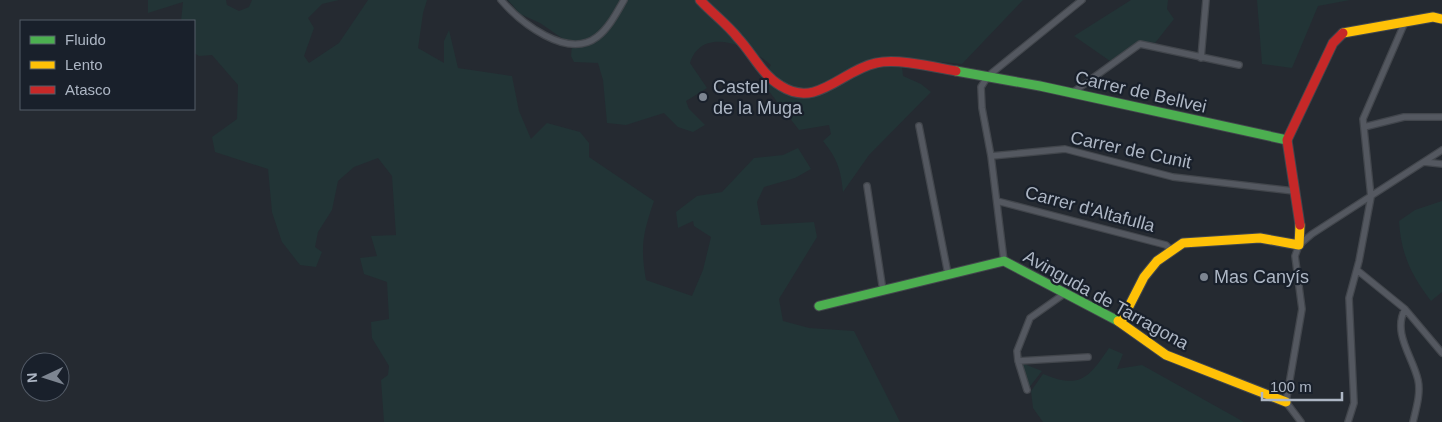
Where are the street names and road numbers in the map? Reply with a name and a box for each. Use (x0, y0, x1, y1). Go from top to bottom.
street label: Carrer de Bellvei (1073, 67, 1209, 117)
street label: Carrer de Cunit (1069, 127, 1193, 173)
street label: Carrer d'Altafulla (1023, 182, 1158, 236)
street label: Avinguda de Tarragona (1020, 246, 1193, 354)

